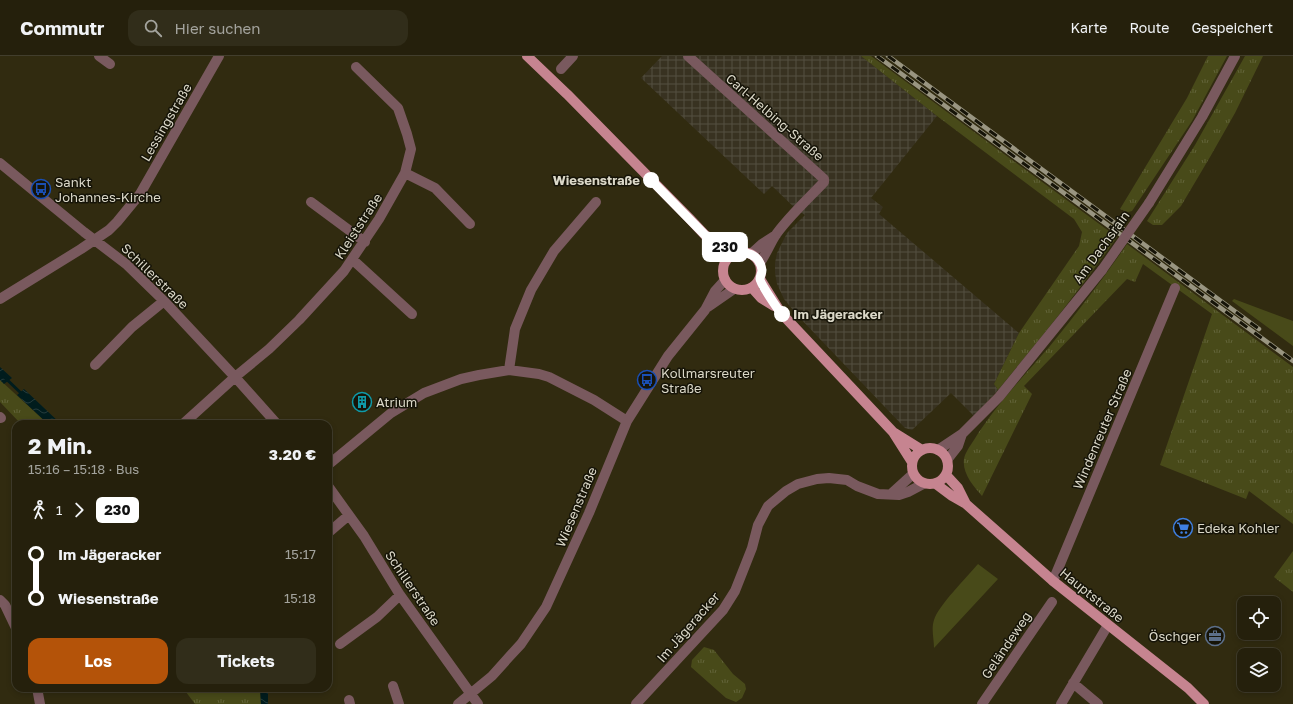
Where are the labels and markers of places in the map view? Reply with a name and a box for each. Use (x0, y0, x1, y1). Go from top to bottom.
place label: Wiesenstraße (553, 172, 640, 188)
marker: Wiesenstraße (643, 172, 659, 188)
place label: Sankt Johannes-Kirche (55, 174, 161, 205)
bus stop icon: Sankt Johannes-Kirche (30, 178, 52, 200)
marker: Im Jägeracker (774, 306, 790, 322)
place label: Im Jägeracker (793, 306, 883, 322)
place label: Kollmarsreuter Straße (661, 365, 755, 396)
bus stop icon: Kollmarsreuter Straße (636, 369, 658, 391)
building icon: Atrium (351, 391, 373, 413)
place label: Atrium (376, 394, 417, 410)
supermarket icon: Edeka Kohler (1172, 517, 1194, 539)
place label: Edeka Kohler (1197, 520, 1279, 536)
office icon: Öschger (1204, 625, 1226, 647)
place label: Öschger (1149, 628, 1201, 644)

